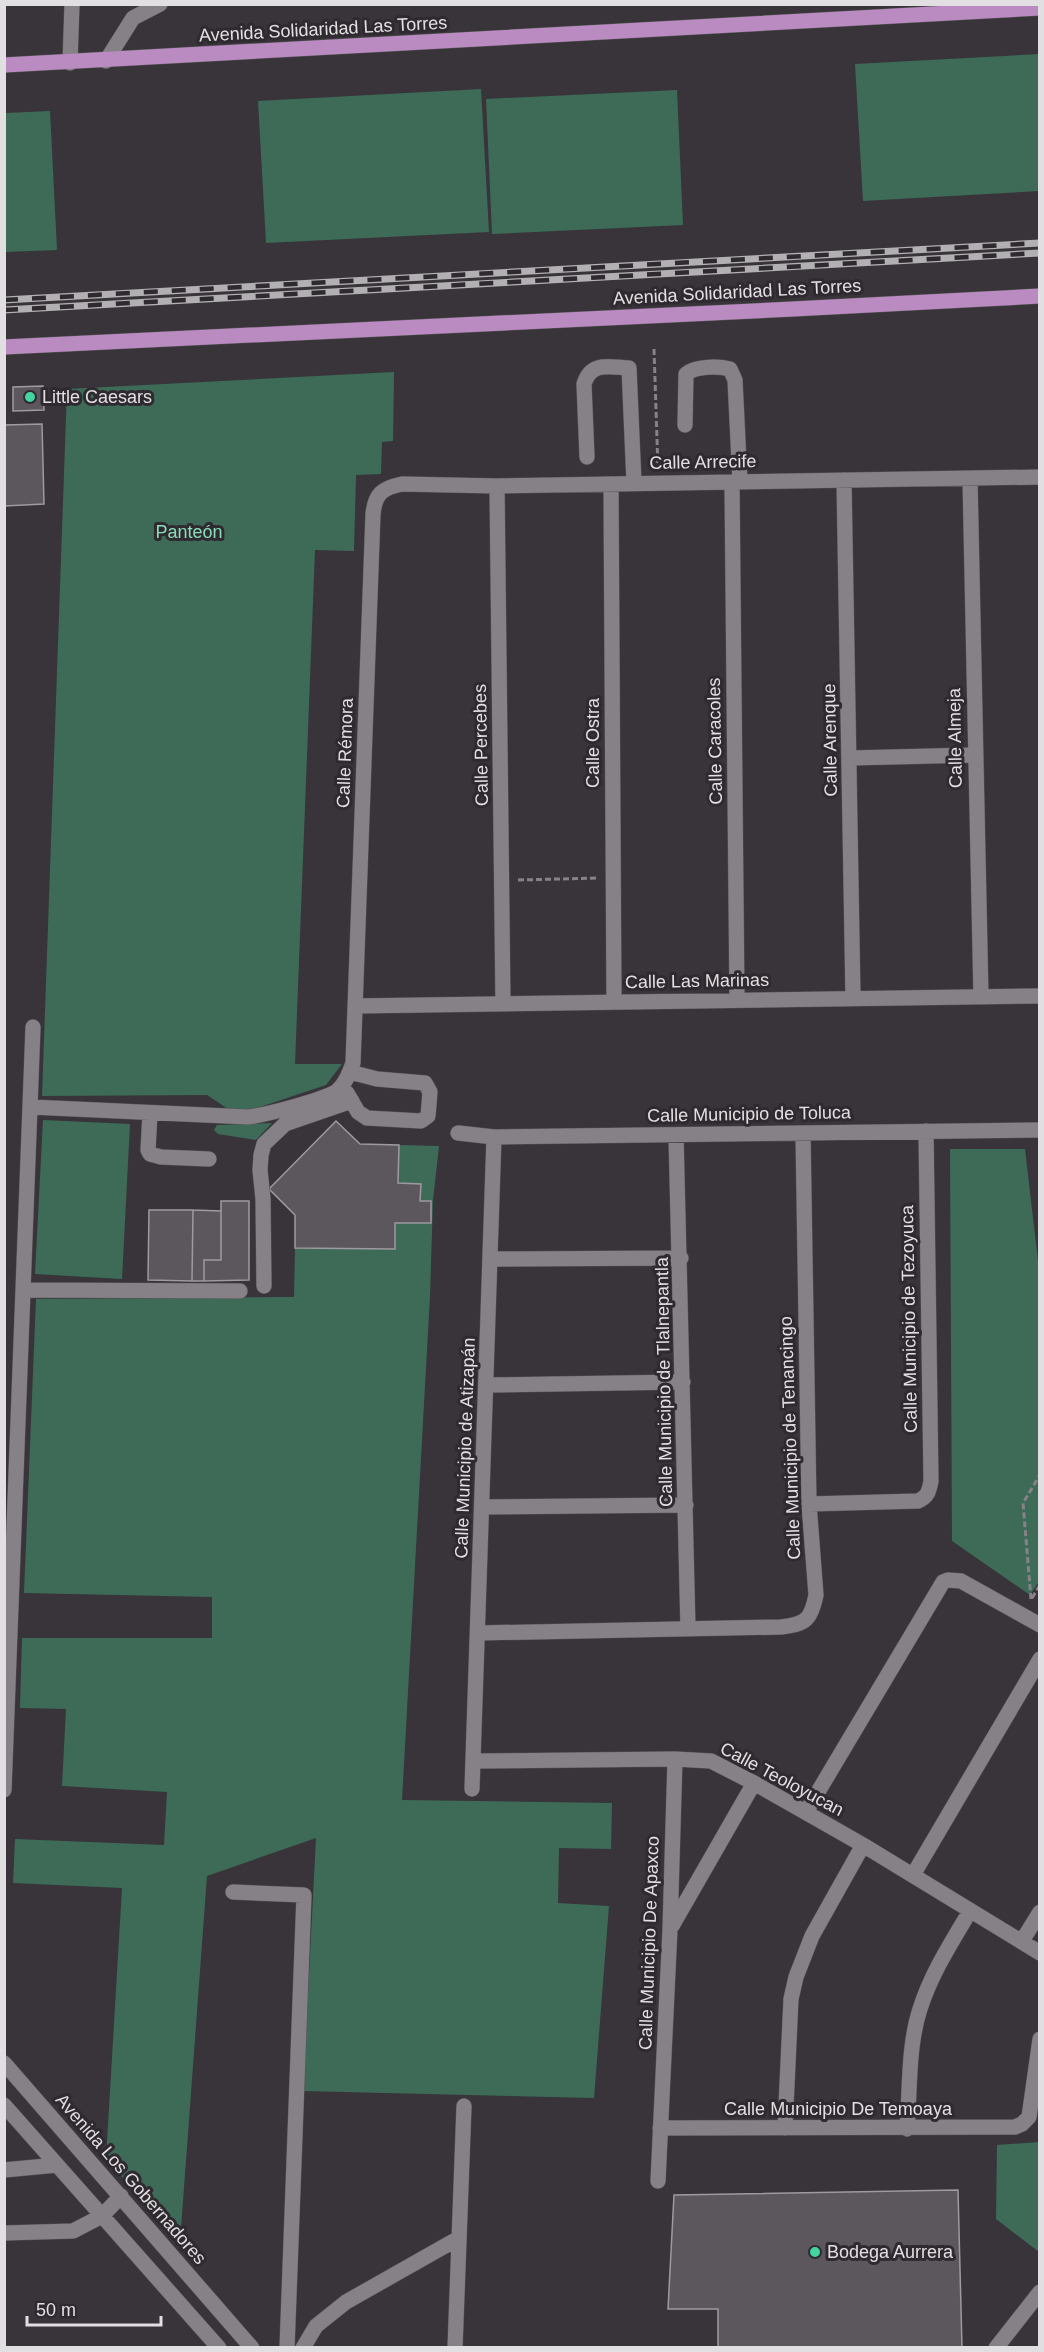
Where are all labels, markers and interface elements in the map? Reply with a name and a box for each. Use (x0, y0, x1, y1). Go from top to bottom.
street label: Avenida Solidaridad Las Torres (198, 13, 448, 45)
street label: Avenida Solidaridad Las Torres (612, 276, 862, 308)
place label: Little Caesars (42, 387, 152, 407)
marker: Little Caesars (23, 390, 37, 404)
street label: Calle Arrecife (649, 451, 757, 473)
park label: Panteón (155, 522, 223, 542)
street label: Calle Caracoles (704, 677, 726, 805)
street label: Calle Arenque (819, 683, 841, 797)
street label: Calle Percebes (470, 684, 492, 806)
street label: Calle Almeja (944, 687, 966, 788)
street label: Calle Rémora (333, 697, 357, 808)
street label: Calle Ostra (583, 697, 603, 788)
street label: Calle Las Marinas (625, 970, 769, 992)
street label: Calle Municipio de Toluca (647, 1102, 852, 1126)
street label: Calle Municipio de Tezoyuca (897, 1204, 921, 1433)
street label: Calle Municipio de Tlalnepantla (652, 1256, 676, 1507)
street label: Calle Municipio de Tenancingo (776, 1316, 804, 1560)
street label: Calle Municipio de Atizapán (451, 1337, 479, 1559)
street label: Calle Teoloyucan (717, 1738, 847, 1820)
street label: Calle Municipio De Apaxco (635, 1836, 663, 2050)
street label: Avenida Los Gobernadores (52, 2090, 210, 2268)
street label: Calle Municipio De Temoaya (724, 2099, 953, 2119)
place label: Bodega Aurrera (827, 2242, 954, 2262)
marker: Bodega Aurrera (808, 2245, 822, 2259)
scale bar (27, 2289, 160, 2327)
text: 50 m (36, 2300, 76, 2320)

